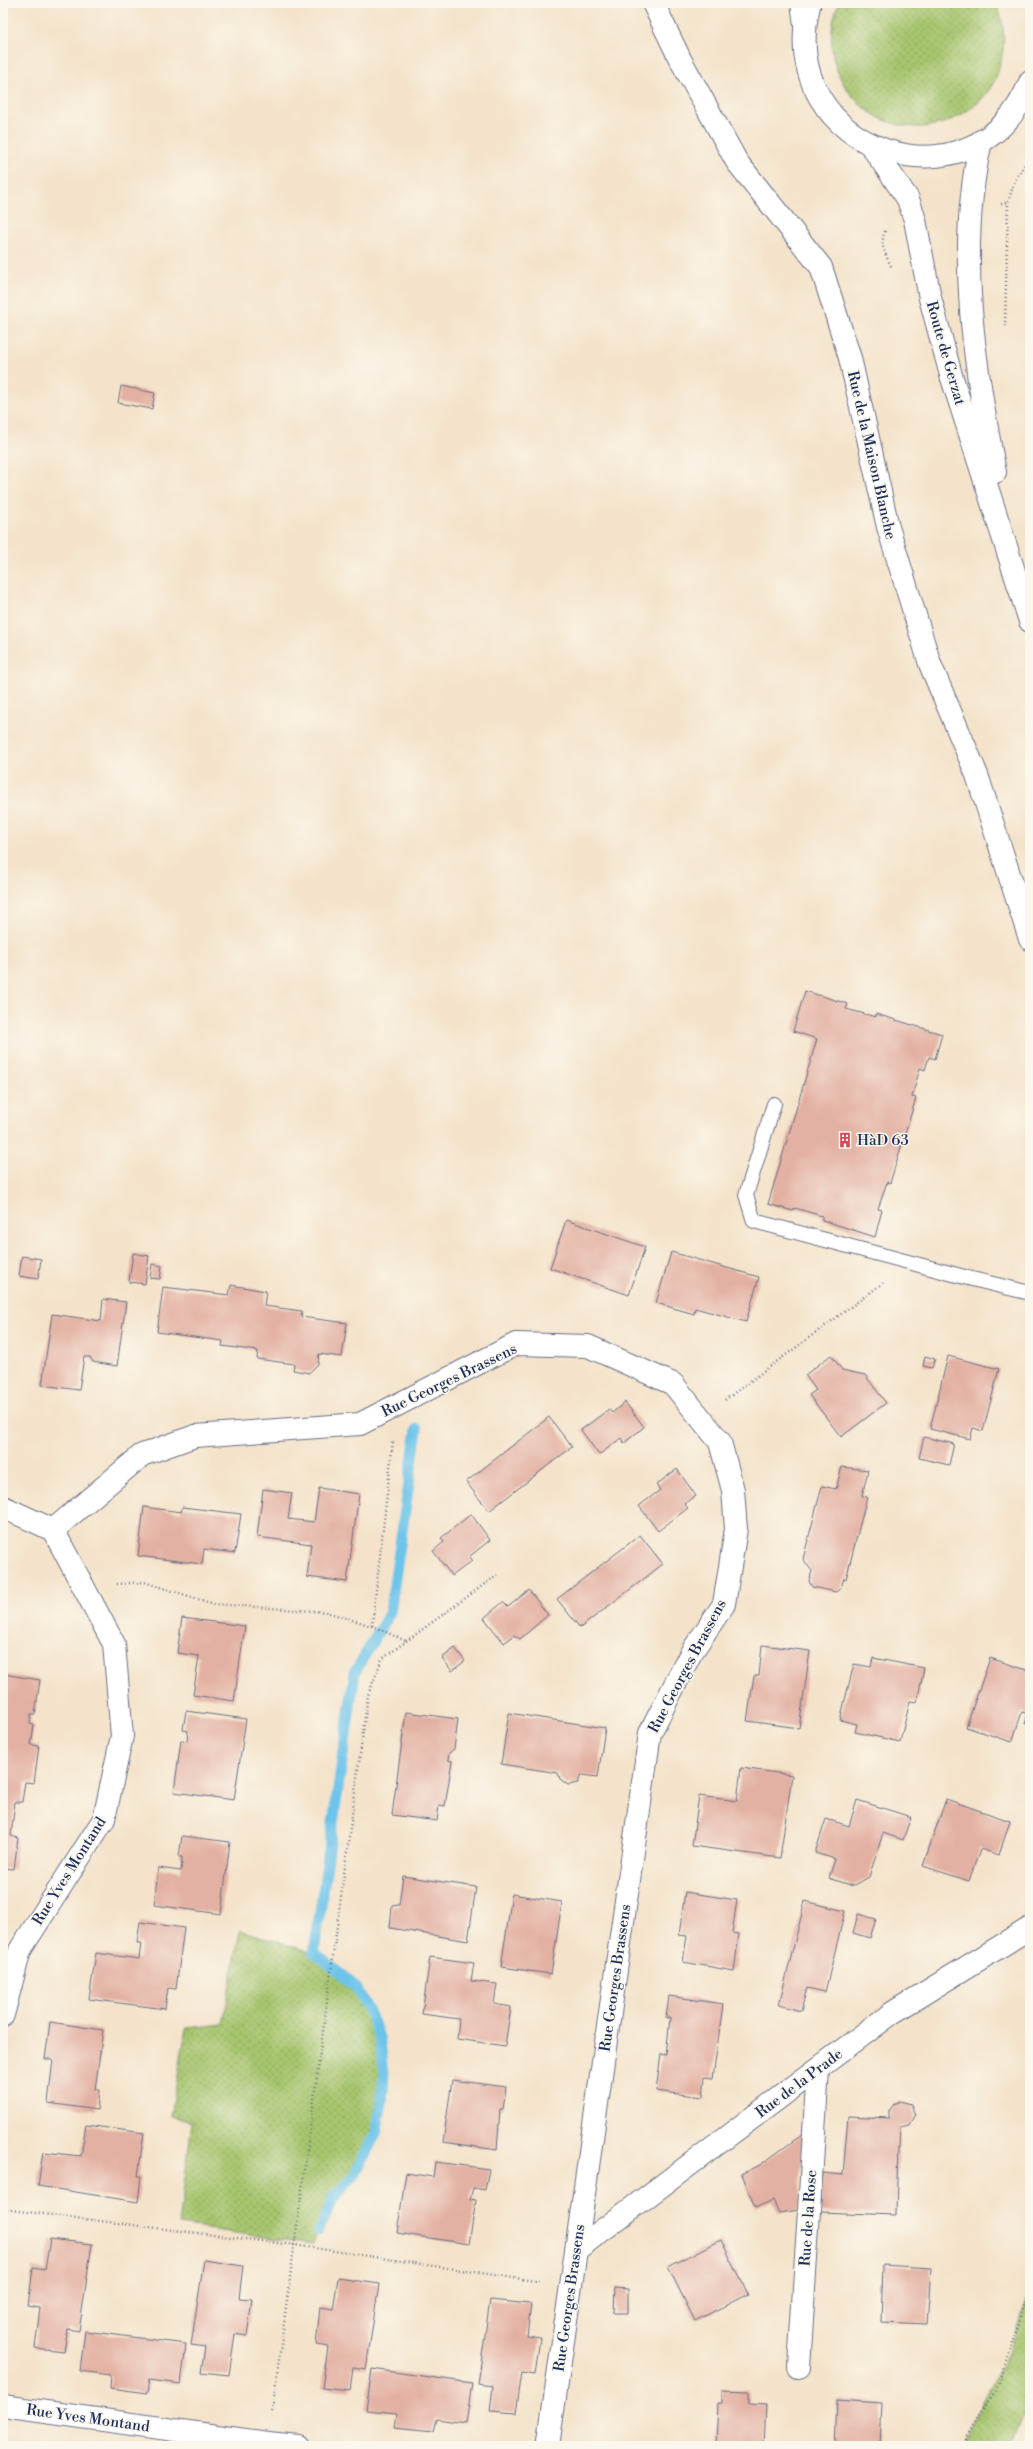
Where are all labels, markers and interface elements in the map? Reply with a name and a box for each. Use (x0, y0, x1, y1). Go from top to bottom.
street label: Route de Gerzat (922, 299, 970, 408)
street label: Rue de la Maison Blanche (843, 369, 900, 541)
building icon: HàD 63 (836, 1131, 854, 1149)
place label: HàD 63 (857, 1131, 909, 1150)
street label: Rue Georges Brassens (378, 1339, 520, 1422)
street label: Rue Georges Brassens (644, 1596, 731, 1736)
street label: Rue Yves Montand (28, 1813, 111, 1929)
street label: Rue Georges Brassens (596, 1903, 635, 2053)
street label: Rue de la Prade (752, 2044, 847, 2122)
street label: Rue de la Rose (796, 2169, 821, 2267)
street label: Rue Georges Brassens (550, 2223, 589, 2373)
street label: Rue Yves Montand (25, 2400, 151, 2437)

